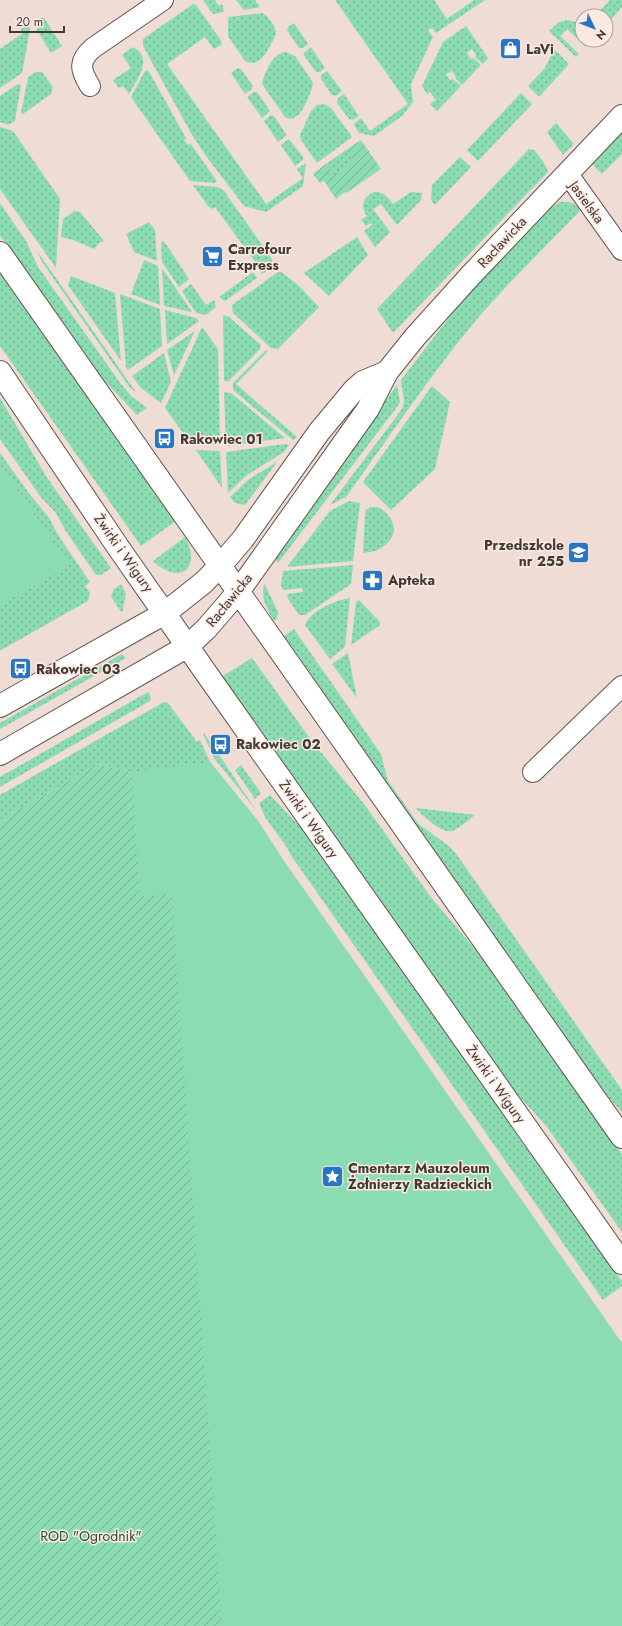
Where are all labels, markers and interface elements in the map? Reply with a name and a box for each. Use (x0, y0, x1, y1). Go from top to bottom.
scale bar (10, 8, 64, 34)
north arrow (574, 8, 614, 48)
text: 20 m (16, 13, 43, 31)
text: N (592, 26, 610, 43)
shop icon: LaVi (497, 36, 523, 62)
place label: LaVi (526, 39, 554, 59)
street label: Jasielska (564, 175, 609, 227)
street label: Racławicka (473, 212, 531, 272)
place label: Carrefour Express (228, 239, 292, 275)
supermarket icon: Carrefour Express (200, 244, 226, 270)
bus stop icon: Rakowiec 01 (152, 426, 178, 452)
place label: Rakowiec 01 (180, 429, 263, 449)
street label: Żwirki i Wigury (90, 510, 159, 597)
place label: Przedszkole nr 255 (484, 535, 564, 571)
school or university icon: Przedszkole nr 255 (566, 540, 592, 566)
pharmacy icon: Apteka (359, 567, 385, 593)
street label: Racławicka (201, 569, 257, 631)
place label: Apteka (387, 570, 435, 590)
bus stop icon: Rakowiec 03 (8, 656, 34, 682)
place label: Rakowiec 03 (36, 659, 120, 679)
bus stop icon: Rakowiec 02 (208, 731, 234, 757)
place label: Rakowiec 02 (236, 734, 321, 754)
street label: Żwirki i Wigury (275, 776, 344, 863)
street label: Żwirki i Wigury (462, 1041, 531, 1128)
place label: Cmentarz Mauzoleum Żołnierzy Radzieckich (348, 1158, 492, 1194)
place icon: Cmentarz Mauzoleum Żołnierzy Radzieckich (319, 1163, 345, 1189)
park label: ROD "Ogrodnik" (40, 1526, 142, 1546)

